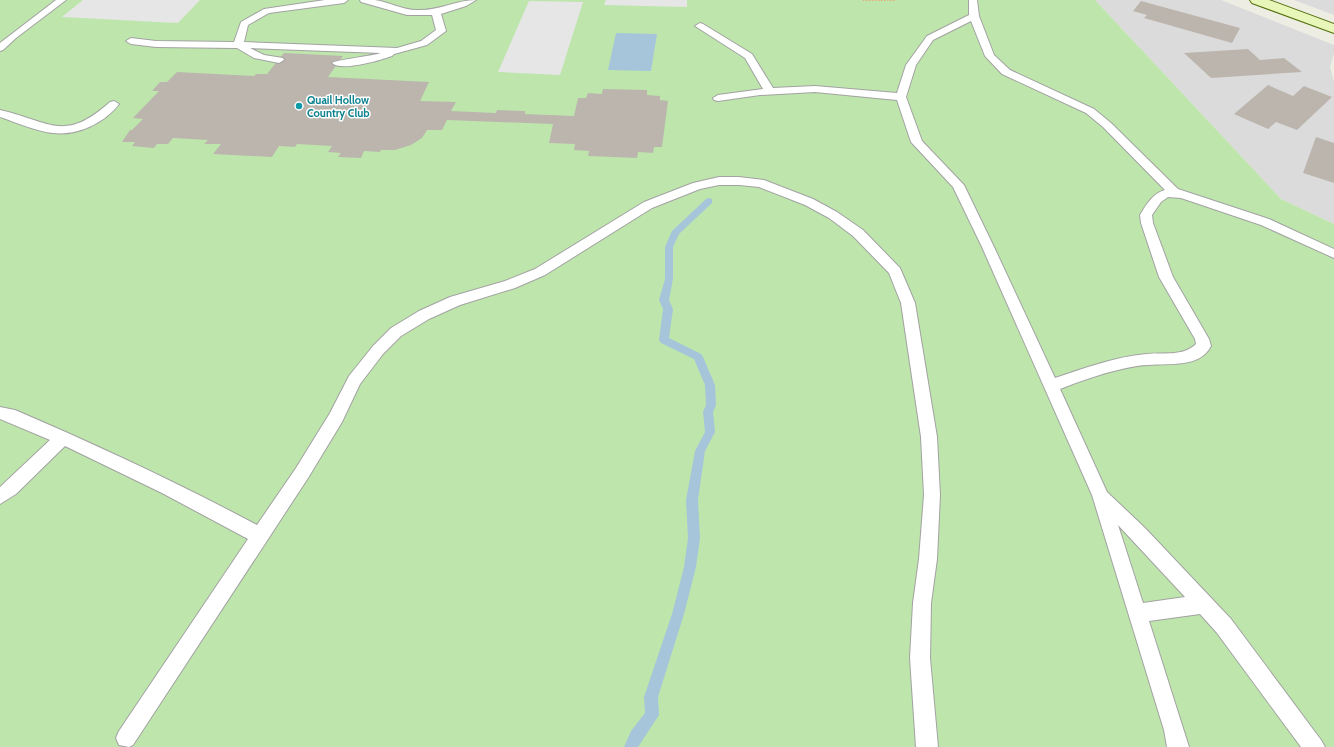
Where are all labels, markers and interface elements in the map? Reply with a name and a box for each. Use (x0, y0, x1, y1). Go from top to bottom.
place label: Quail Hollow Country Club (307, 93, 370, 120)
marker: Quail Hollow Country Club (294, 101, 304, 111)

